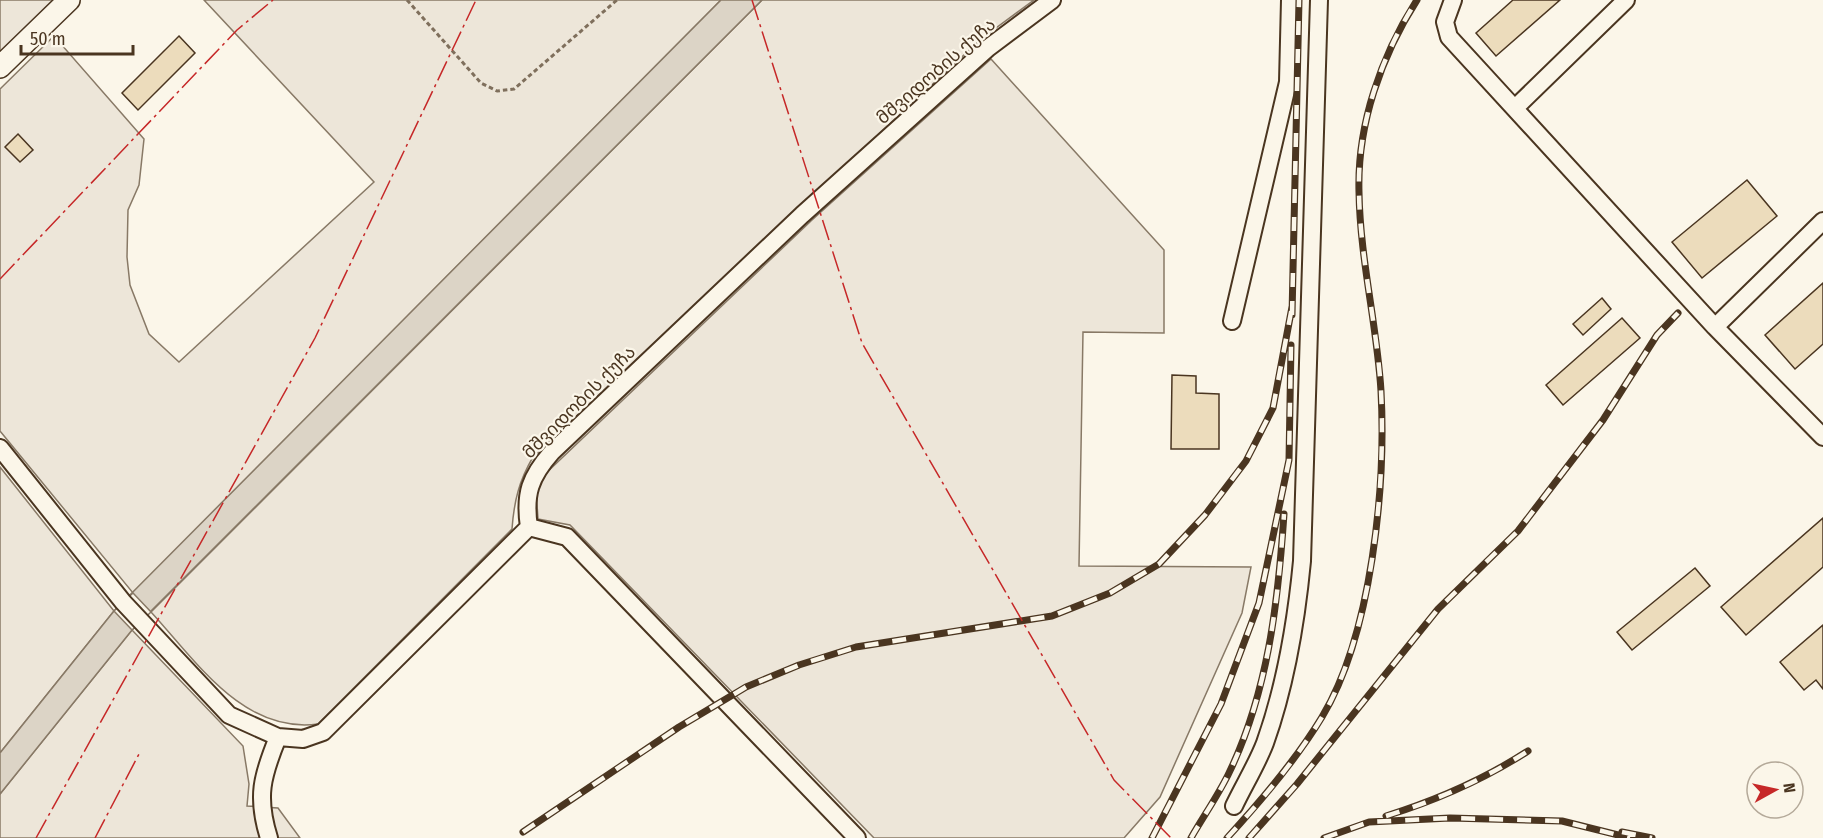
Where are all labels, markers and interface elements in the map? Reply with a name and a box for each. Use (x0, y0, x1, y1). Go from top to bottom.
street label: მშვიდობის ქუჩა (872, 13, 1000, 129)
scale bar (21, 18, 134, 56)
text: 50 m (30, 28, 66, 50)
street label: მშვიდობის ქუჩა (518, 341, 640, 463)
north arrow (1745, 760, 1805, 820)
text: N (1779, 782, 1799, 794)

